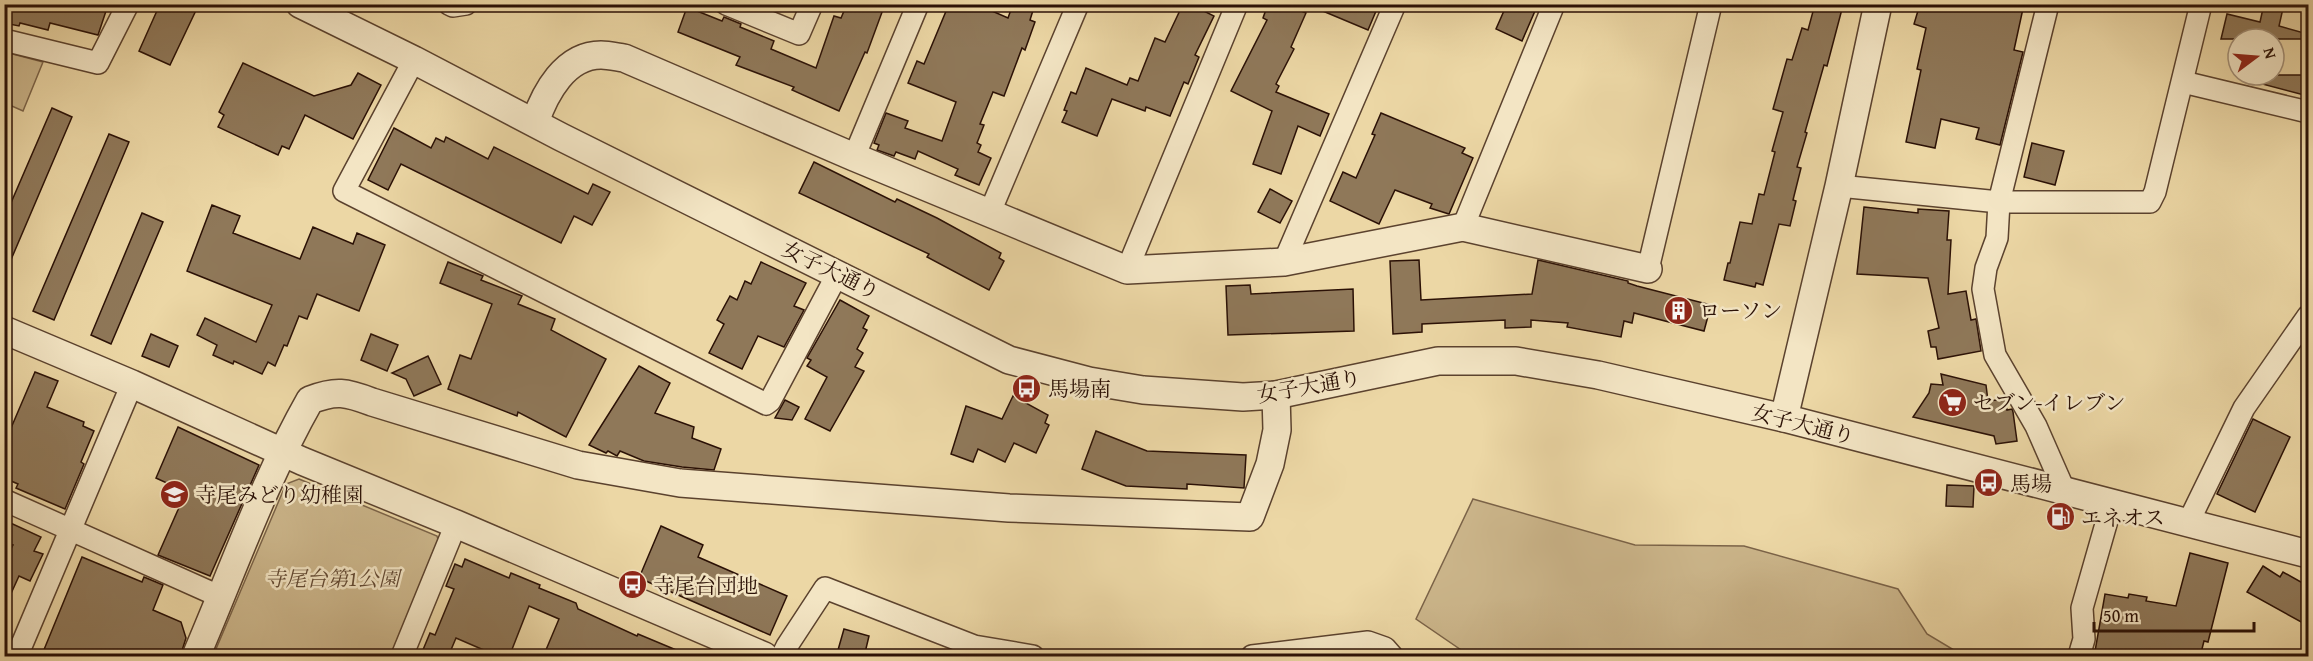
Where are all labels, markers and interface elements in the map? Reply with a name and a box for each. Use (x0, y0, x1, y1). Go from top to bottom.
north arrow (2226, 27, 2286, 87)
text: N (2257, 44, 2284, 62)
street label: 女子大通り (777, 233, 885, 307)
building icon: ローソン (1662, 294, 1694, 326)
place label: ローソン (1699, 295, 1782, 326)
street label: 女子大通り (1255, 362, 1363, 410)
bus stop icon: 馬場南 (1011, 372, 1043, 404)
place label: 馬場南 (1048, 373, 1111, 404)
supermarket icon: セブン-イレブン (1936, 386, 1968, 418)
place label: セブン-イレブン (1973, 387, 2126, 418)
street label: 女子大通り (1748, 396, 1858, 452)
bus stop icon: 馬場 (1973, 467, 2005, 499)
place label: 馬場 (2010, 468, 2052, 499)
school or university icon: 寺尾みどり幼稚園 (158, 478, 190, 510)
place label: 寺尾みどり幼稚園 (195, 479, 363, 510)
fuel station icon: エネオス (2044, 501, 2076, 533)
place label: エネオス (2081, 502, 2165, 533)
park label: 寺尾台第1公園 (265, 563, 402, 594)
bus stop icon: 寺尾台団地 (616, 569, 648, 601)
place label: 寺尾台団地 (653, 570, 758, 601)
scale bar (2094, 595, 2254, 633)
text: 50 m (2103, 602, 2139, 629)

